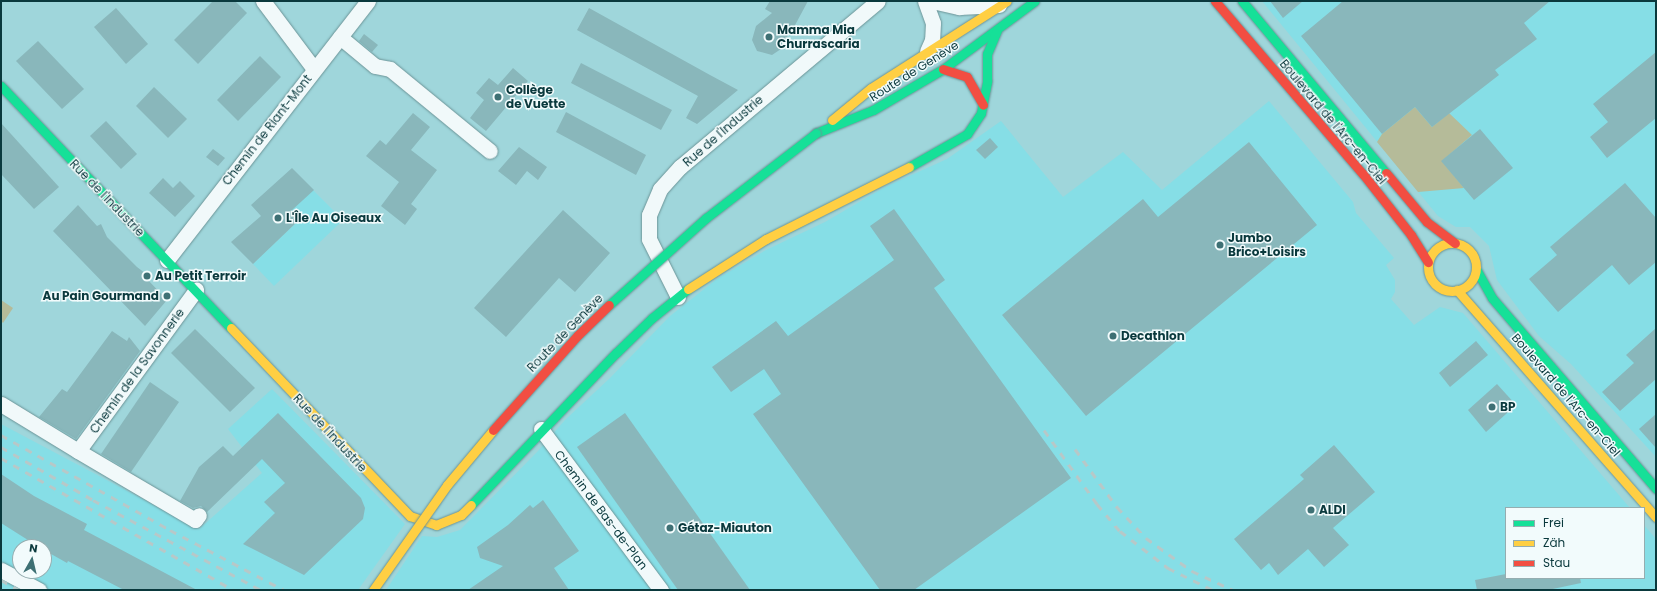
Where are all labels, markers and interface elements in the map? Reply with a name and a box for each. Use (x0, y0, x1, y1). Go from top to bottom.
place label: Mamma Mia Churrascaria (777, 23, 860, 51)
marker: Mamma Mia Churrascaria (764, 32, 774, 42)
street label: Route de Genève (867, 38, 961, 104)
street label: Boulevard de l'Arc-en-Ciel (1277, 57, 1389, 187)
street label: Chemin de Riant-Mont (219, 72, 315, 188)
place label: Collège de Vuette (506, 83, 565, 111)
marker: Collège de Vuette (493, 92, 503, 102)
street label: Rue de l'Industrie (680, 92, 766, 170)
street label: Rue de l'Industrie (67, 157, 147, 239)
place label: L'Île Au Oiseaux (286, 211, 381, 225)
marker: L'Île Au Oiseaux (273, 213, 283, 223)
place label: Jumbo Brico+Loisirs (1228, 231, 1306, 259)
marker: Jumbo Brico+Loisirs (1215, 240, 1225, 250)
place label: Au Petit Terroir (155, 269, 246, 283)
marker: Au Petit Terroir (142, 271, 152, 281)
place label: Au Pain Gourmand (43, 289, 159, 303)
marker: Au Pain Gourmand (162, 291, 172, 301)
street label: Route de Genève (524, 291, 606, 375)
street label: Chemin de la Savonnerie (87, 306, 187, 436)
place label: Decathlon (1121, 329, 1185, 343)
marker: Decathlon (1108, 331, 1118, 341)
street label: Boulevard de l'Arc-en-Ciel (1509, 331, 1623, 459)
street label: Rue de l'Industrie (290, 391, 370, 475)
place label: BP (1500, 400, 1515, 414)
marker: BP (1487, 402, 1497, 412)
street label: Chemin de Bas-de-Plan (551, 448, 651, 572)
place label: ALDI (1319, 503, 1346, 517)
marker: ALDI (1306, 505, 1316, 515)
legend (1505, 507, 1645, 579)
text: Frei (1543, 514, 1564, 531)
place label: Gétaz-Miauton (678, 521, 772, 535)
marker: Gétaz-Miauton (665, 523, 675, 533)
text: Zäh (1543, 534, 1565, 551)
north arrow (12, 539, 52, 579)
text: N (28, 540, 39, 557)
text: Stau (1543, 554, 1570, 571)

